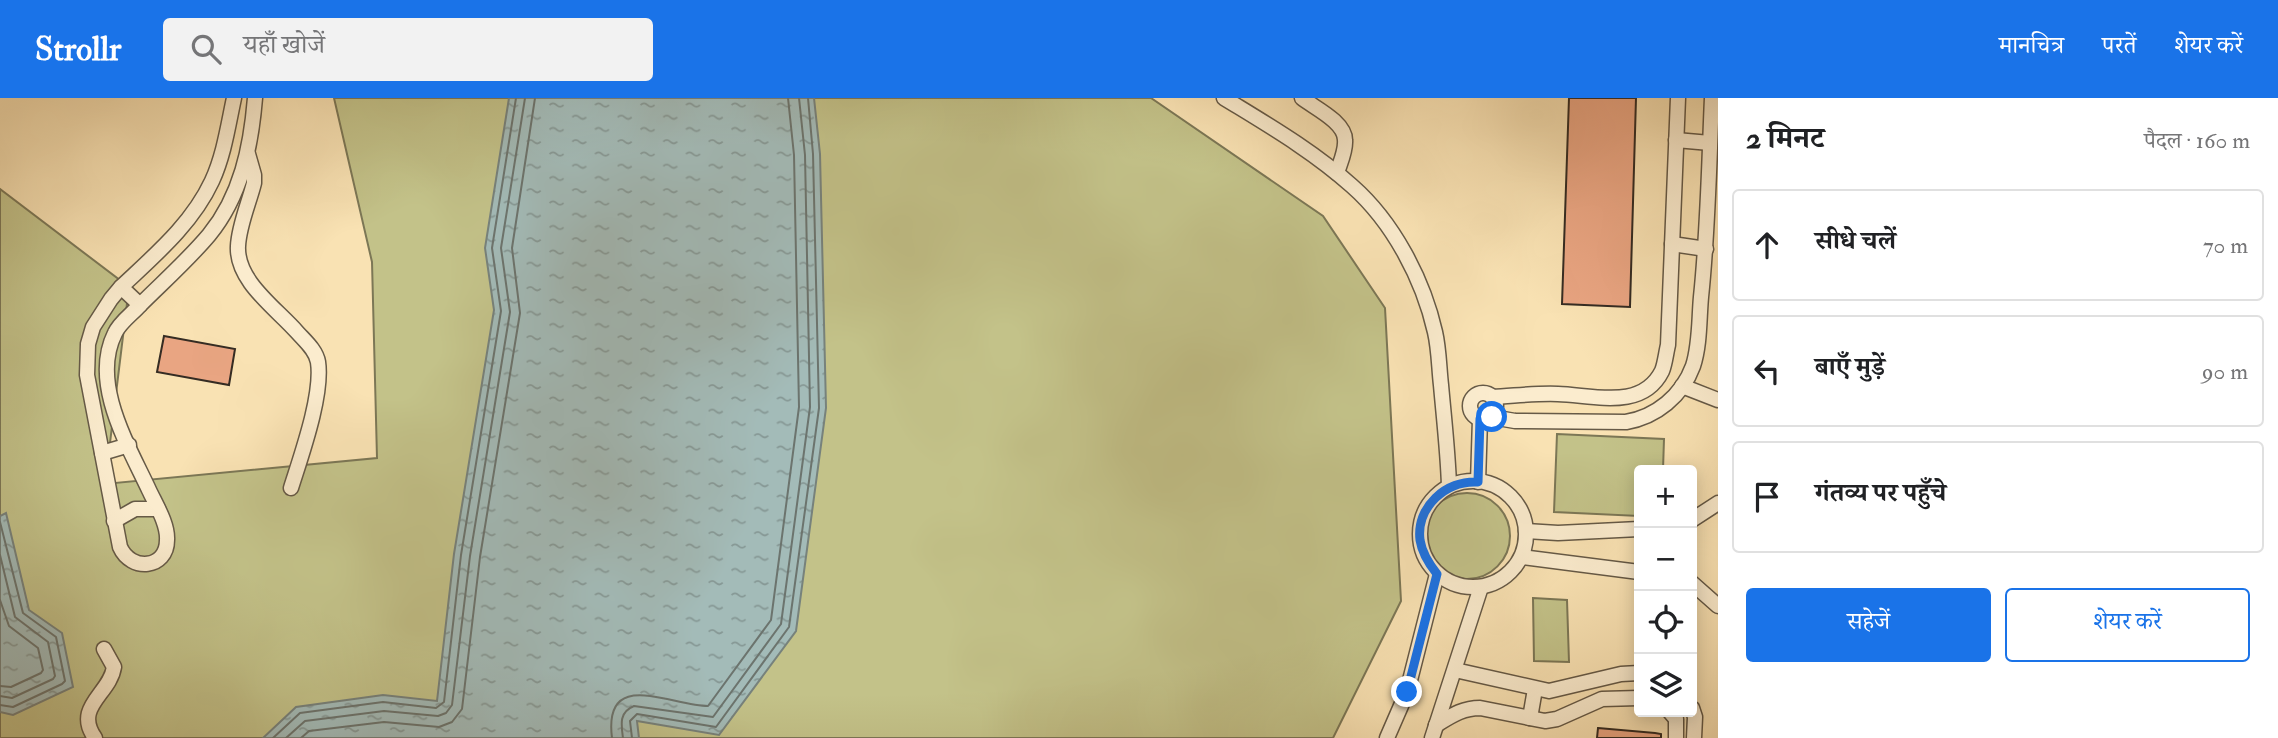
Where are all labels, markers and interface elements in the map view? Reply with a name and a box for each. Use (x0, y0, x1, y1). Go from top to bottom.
search box (163, 18, 653, 81)
text: Strollr (35, 29, 121, 70)
text: यहाँ खोजें (243, 29, 325, 61)
icon: search (187, 30, 225, 68)
text: मानचित्र (1999, 30, 2064, 61)
text: परतें (2102, 30, 2136, 61)
text: शेयर करें (2174, 30, 2243, 61)
text: 2 मिनट (1746, 120, 1824, 157)
text: पैदल · 160 m (2144, 126, 2250, 155)
text: सीधे चलें (1815, 225, 1896, 257)
icon: ahead (1748, 226, 1786, 264)
text: 70 m (2203, 231, 2248, 260)
text: बाएँ मुड़ें (1815, 351, 1885, 383)
icon: left (1748, 352, 1786, 390)
text: 90 m (2202, 357, 2248, 386)
route start (1476, 401, 1507, 432)
map controls (1634, 465, 1697, 717)
button: + (1634, 465, 1697, 528)
text: गंतव्य पर पहुँचे (1815, 477, 1946, 509)
icon: arrive (1748, 478, 1786, 516)
button: − (1634, 528, 1697, 591)
button: सहेजें (1746, 588, 1991, 662)
button: शेयर करें (2005, 588, 2250, 662)
button: locate (1634, 591, 1697, 654)
button: layers (1634, 654, 1697, 717)
route end (1391, 676, 1422, 707)

